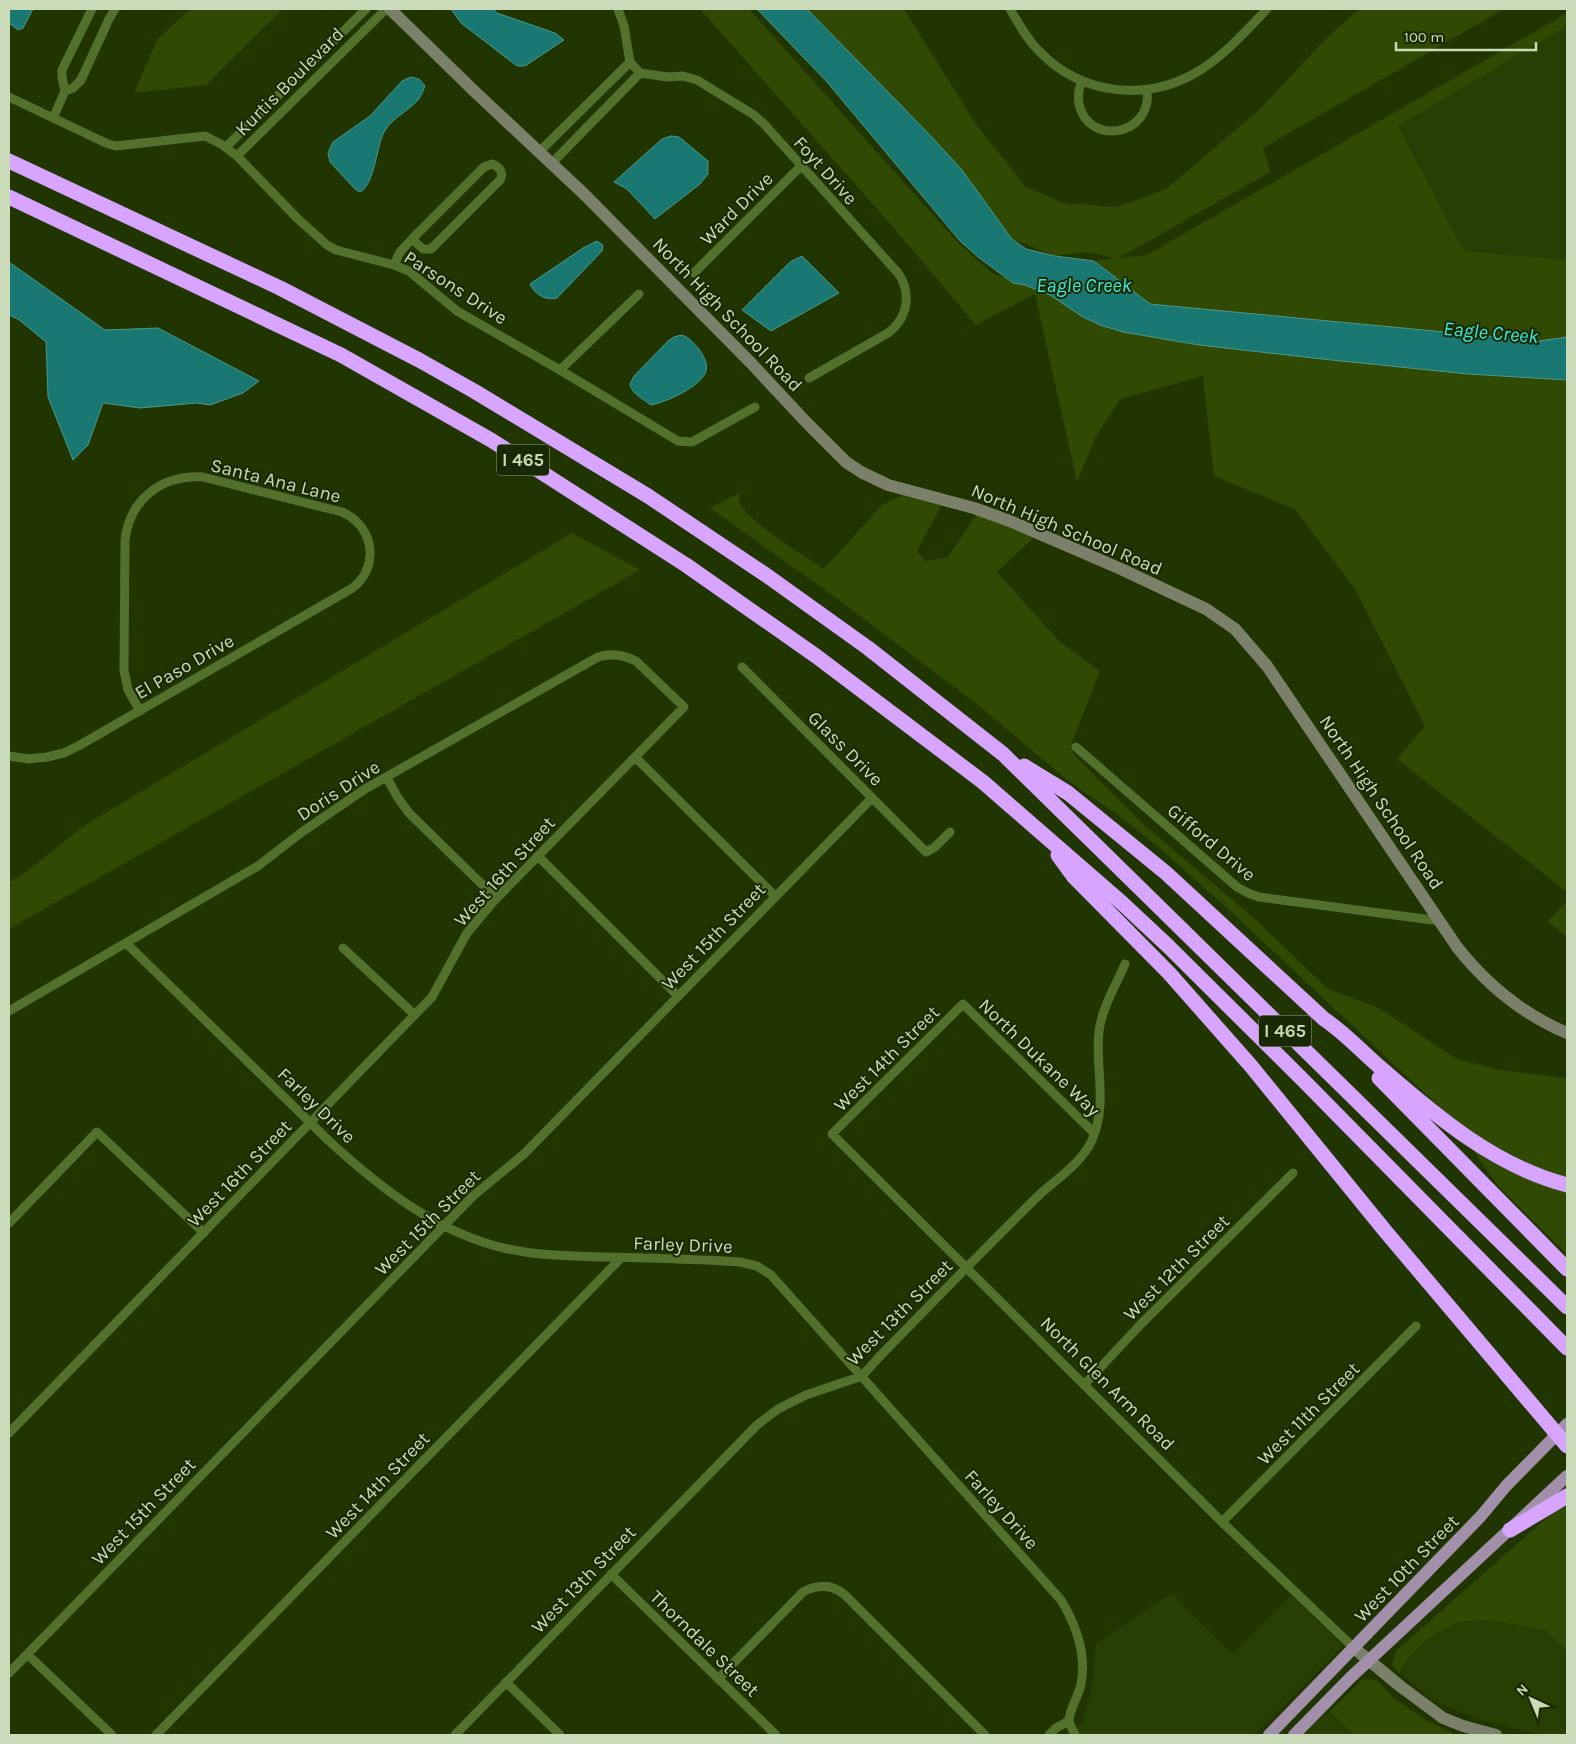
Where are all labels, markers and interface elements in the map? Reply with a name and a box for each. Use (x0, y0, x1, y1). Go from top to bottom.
scale bar (1396, 20, 1536, 52)
street label: Kurtis Boulevard (231, 23, 348, 140)
text: 100 m (1404, 28, 1444, 46)
street label: Foyt Drive (789, 132, 862, 209)
street label: Ward Drive (696, 168, 778, 250)
street label: North High School Road (648, 233, 807, 396)
street label: Parsons Drive (400, 246, 511, 329)
water label: Eagle Creek (1036, 274, 1133, 297)
water label: Eagle Creek (1442, 317, 1540, 348)
road number: I 465 (497, 444, 549, 476)
street label: Santa Ana Lane (208, 454, 343, 508)
street label: North High School Road (968, 480, 1166, 580)
street label: El Paso Drive (131, 630, 238, 704)
street label: Glass Drive (803, 707, 887, 791)
street label: North High School Road (1315, 711, 1448, 894)
street label: Doris Drive (293, 756, 384, 826)
street label: Gifford Drive (1163, 800, 1260, 886)
street label: West 16th Street (450, 812, 560, 931)
street label: West 15th Street (657, 879, 770, 995)
street label: North Dukane Way (974, 994, 1105, 1121)
street label: West 14th Street (829, 1001, 944, 1116)
road number: I 465 (1259, 1016, 1311, 1046)
street label: Farley Drive (273, 1063, 360, 1148)
street label: West 16th Street (183, 1116, 296, 1232)
street label: West 15th Street (370, 1165, 485, 1280)
street label: West 12th Street (1119, 1210, 1234, 1325)
street label: Farley Drive (633, 1232, 733, 1258)
street label: West 13th Street (842, 1255, 957, 1370)
street label: North Glen Arm Road (1036, 1312, 1179, 1455)
street label: West 11th Street (1253, 1358, 1364, 1469)
street label: West 14th Street (321, 1428, 434, 1544)
street label: West 15th Street (87, 1454, 200, 1570)
street label: Farley Drive (960, 1465, 1043, 1554)
street label: West 10th Street (1350, 1510, 1463, 1627)
street label: West 13th Street (527, 1521, 640, 1638)
street label: Thorndale Street (645, 1586, 763, 1701)
north arrow (1506, 1674, 1556, 1724)
text: N (1513, 1680, 1532, 1700)

